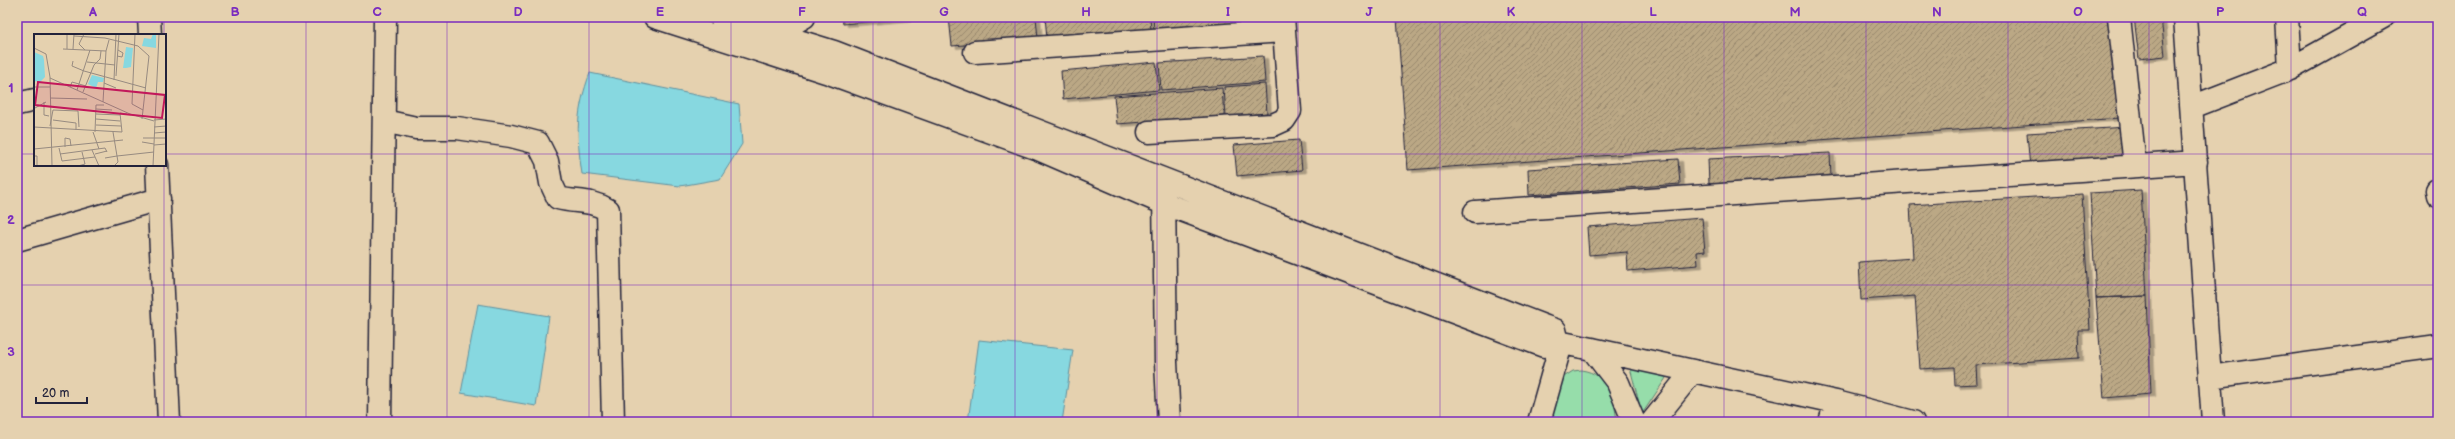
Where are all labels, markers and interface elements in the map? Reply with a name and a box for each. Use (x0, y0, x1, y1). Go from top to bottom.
text: A (88, 4, 97, 20)
text: B (230, 4, 240, 20)
text: C (372, 4, 382, 20)
text: D (513, 4, 523, 20)
text: E (656, 4, 665, 20)
text: F (798, 4, 806, 20)
text: G (939, 4, 949, 20)
text: H (1081, 4, 1091, 20)
text: I (1226, 4, 1230, 20)
text: J (1365, 4, 1373, 20)
text: K (1507, 4, 1516, 20)
text: L (1649, 4, 1657, 20)
text: M (1789, 4, 1801, 20)
text: N (1932, 4, 1942, 20)
text: O (2073, 4, 2083, 20)
text: P (2216, 4, 2225, 20)
text: Q (2357, 4, 2367, 20)
inset map (34, 34, 166, 166)
text: 1 (8, 80, 14, 96)
text: 2 (7, 212, 15, 228)
text: 3 (7, 344, 15, 360)
scale bar (36, 379, 87, 405)
text: 20 m (42, 386, 69, 401)

